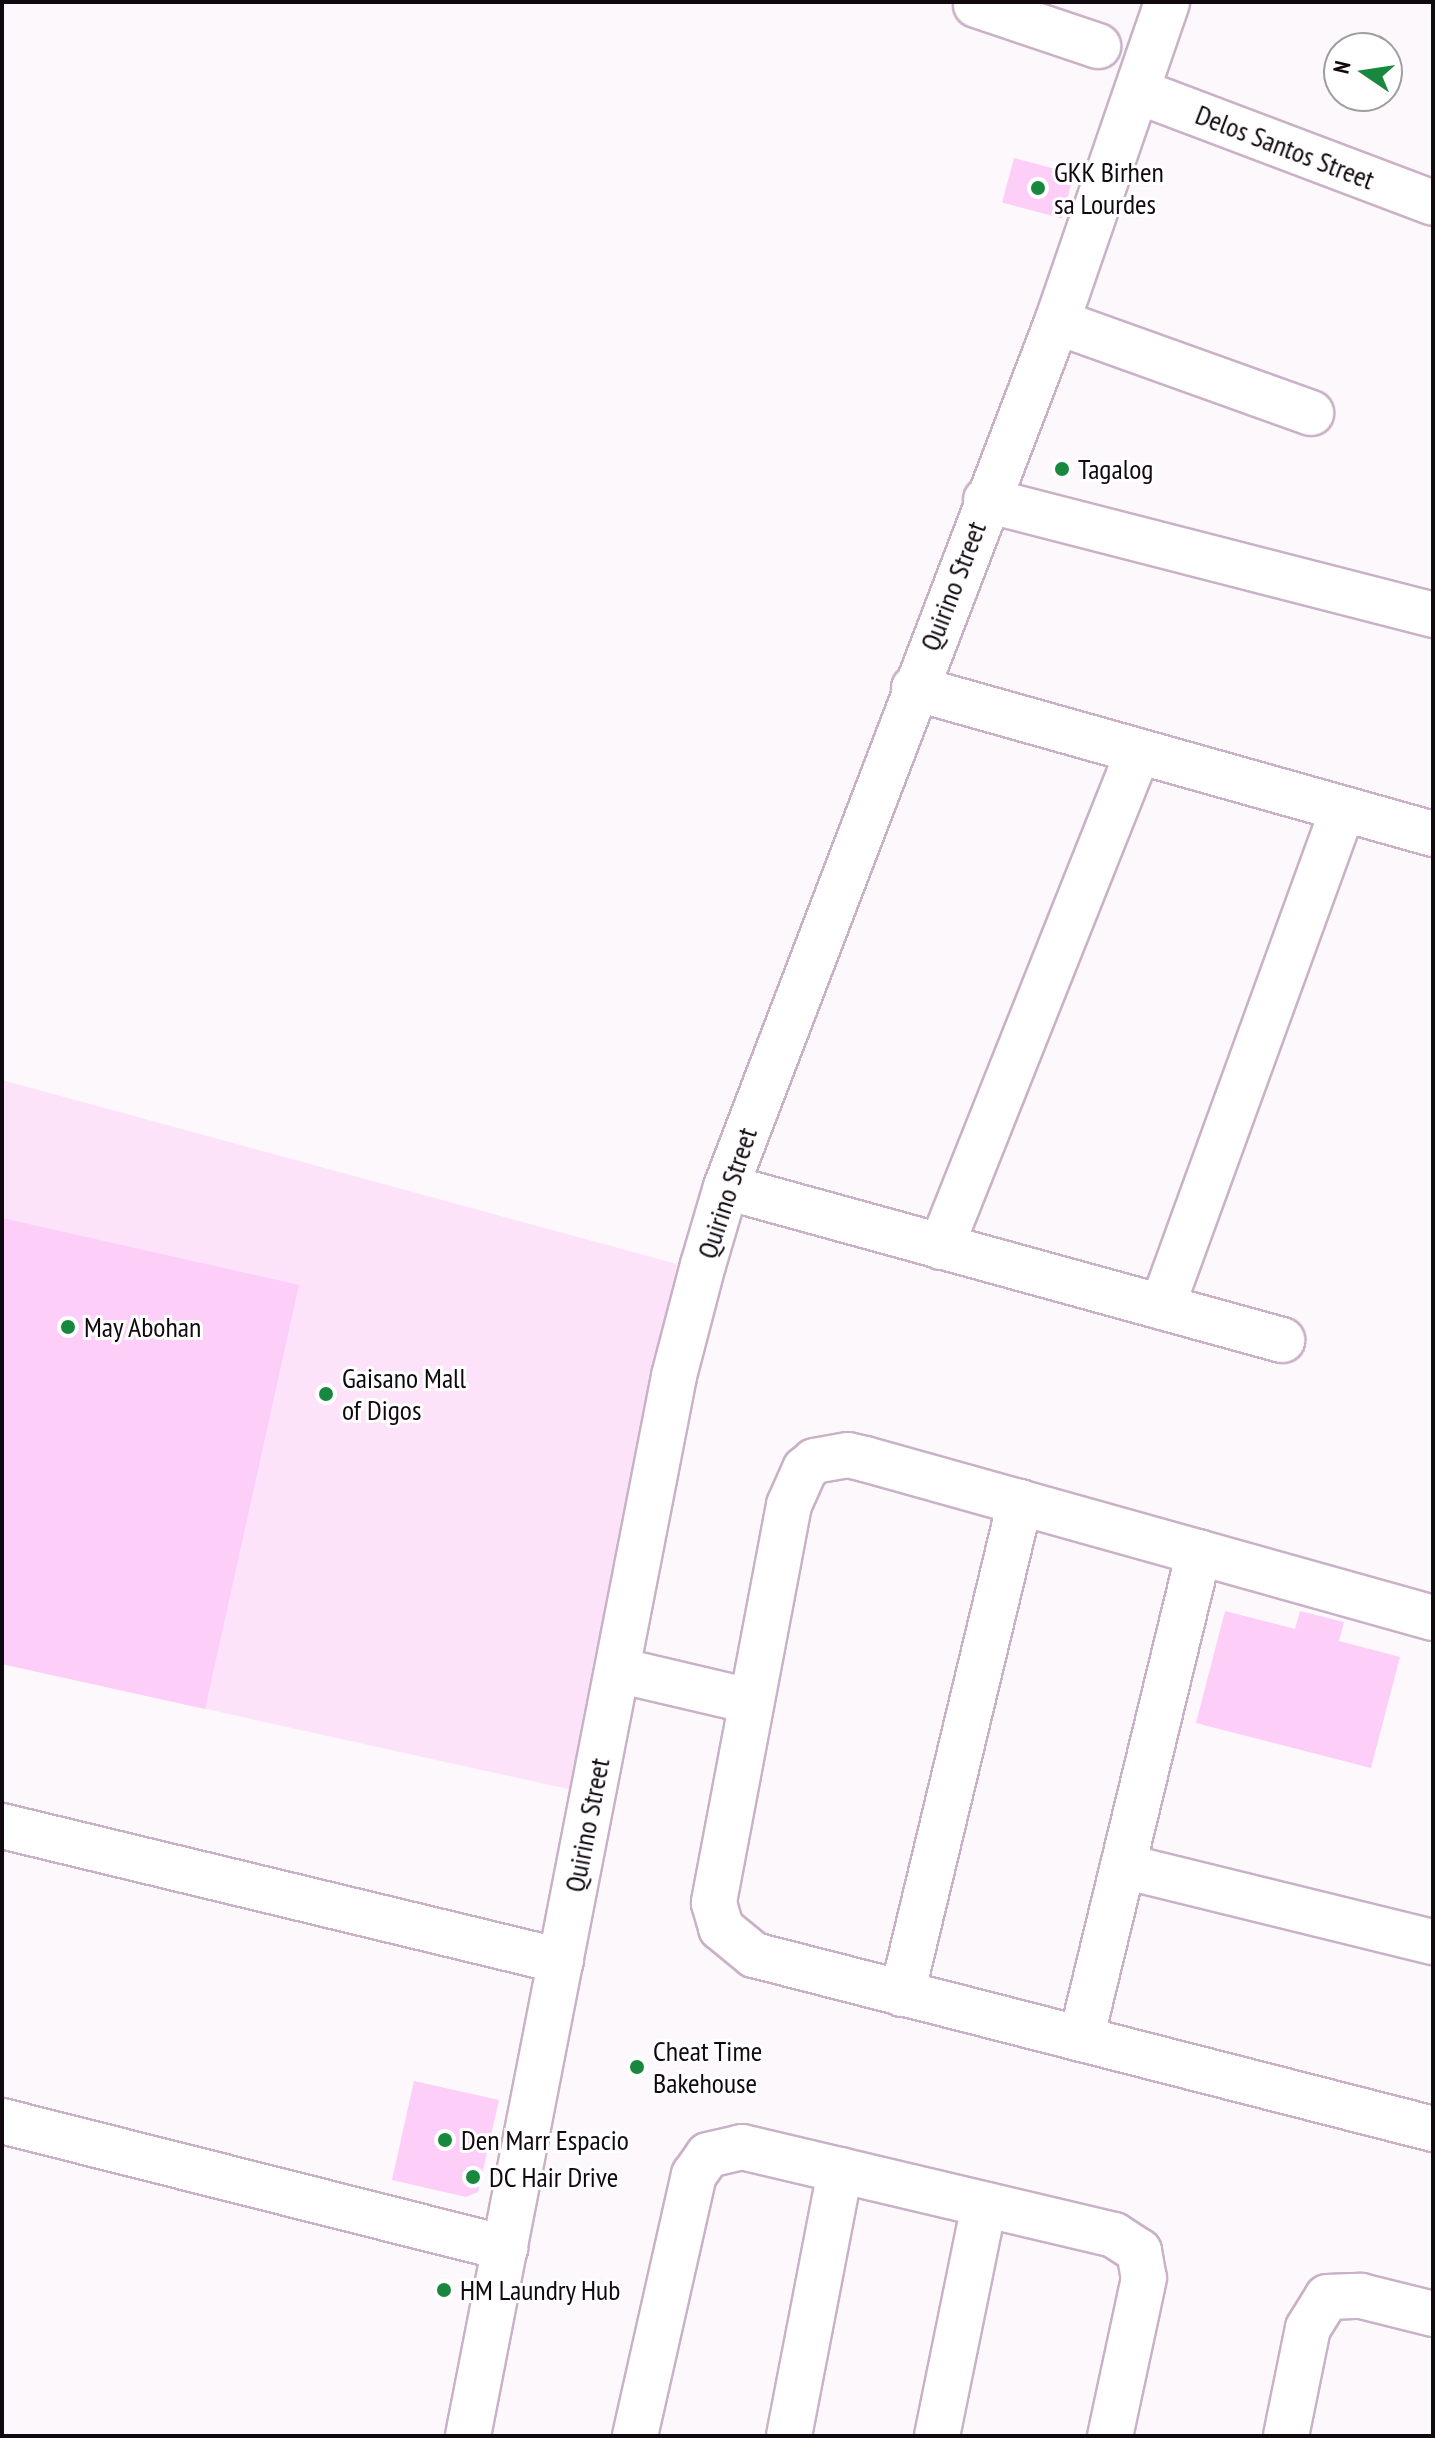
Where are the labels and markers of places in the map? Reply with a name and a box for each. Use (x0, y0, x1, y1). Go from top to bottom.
place label: GKK Birhen sa Lourdes (1054, 155, 1164, 221)
marker: GKK Birhen sa Lourdes (1029, 179, 1047, 197)
place label: Tagalog (1078, 452, 1153, 486)
marker: Tagalog (1053, 460, 1071, 478)
place label: May Abohan (84, 1310, 203, 1344)
marker: May Abohan (59, 1318, 77, 1336)
place label: Gaisano Mall of Digos (342, 1361, 466, 1427)
marker: Gaisano Mall of Digos (317, 1385, 335, 1403)
place label: Cheat Time Bakehouse (653, 2034, 763, 2100)
marker: Cheat Time Bakehouse (628, 2058, 646, 2076)
place label: Den Marr Espacio (461, 2123, 629, 2157)
marker: Den Marr Espacio (436, 2131, 454, 2149)
place label: DC Hair Drive (489, 2160, 619, 2194)
marker: DC Hair Drive (464, 2168, 482, 2186)
place label: HM Laundry Hub (460, 2273, 621, 2307)
marker: HM Laundry Hub (435, 2281, 453, 2299)

